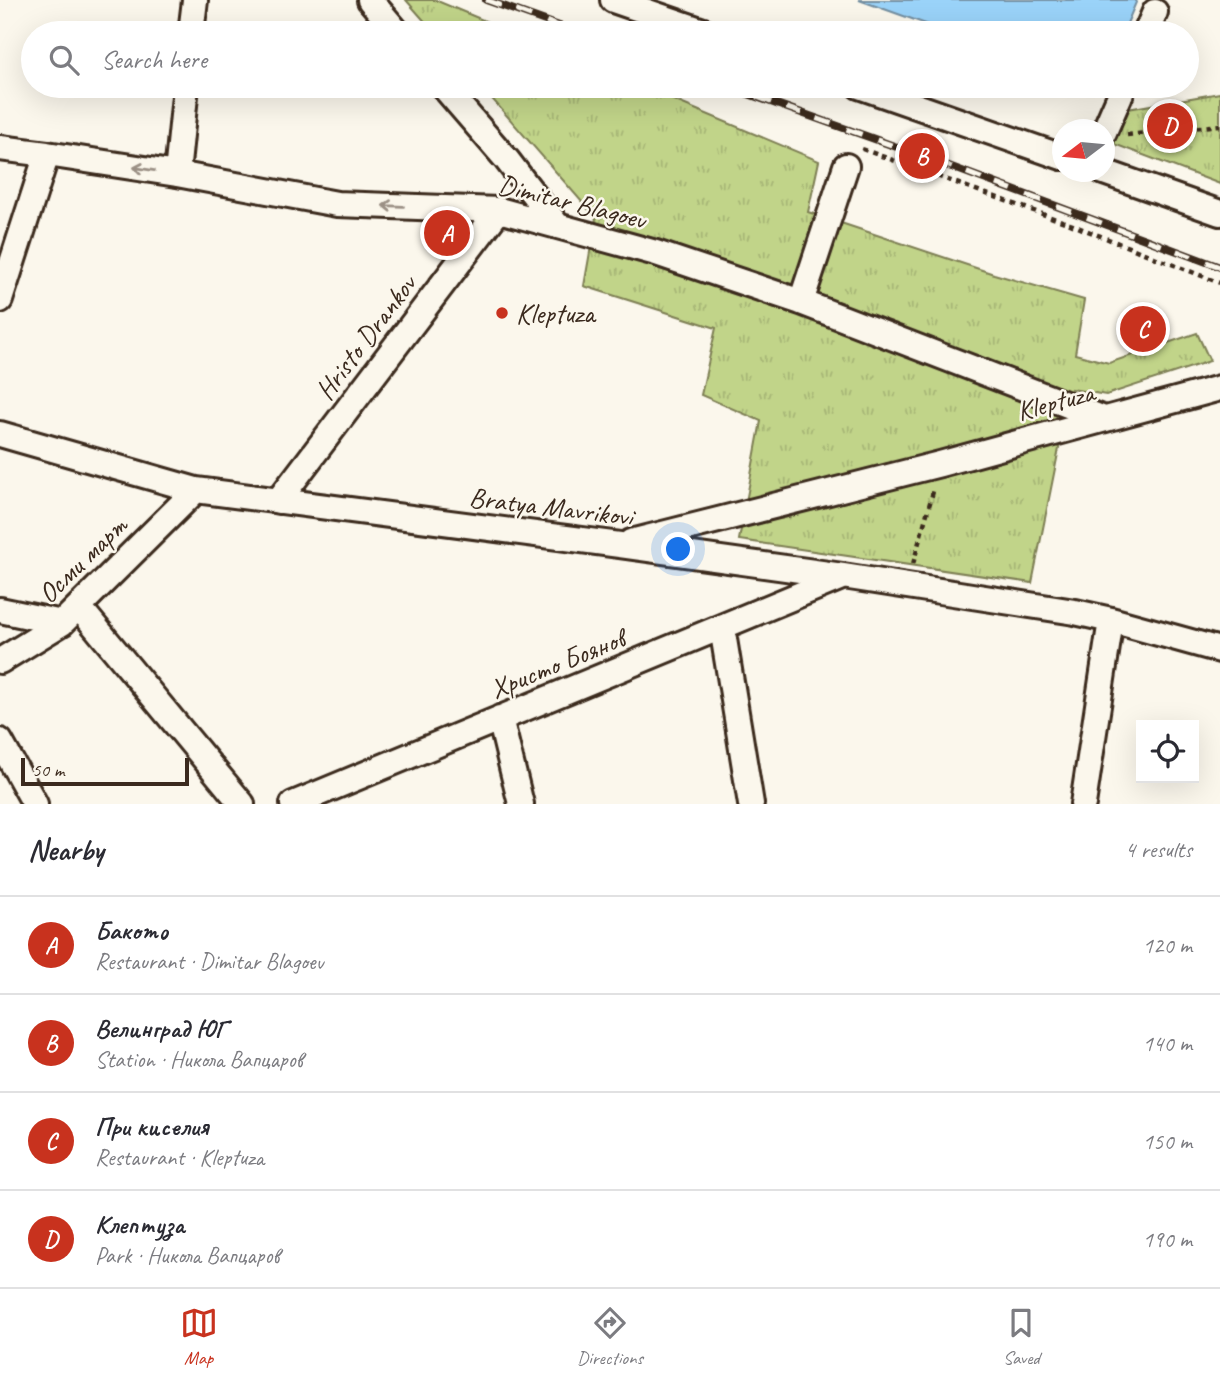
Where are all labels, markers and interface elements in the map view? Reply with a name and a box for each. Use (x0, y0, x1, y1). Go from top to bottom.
search box (21, 21, 1199, 98)
icon: search (45, 41, 83, 79)
text: Search here (101, 43, 207, 76)
pin: D (1147, 100, 1193, 152)
north arrow (1052, 119, 1115, 182)
pin: B (899, 130, 945, 182)
one-way arrow (133, 162, 156, 175)
street label: Dimitar Blagoev (495, 166, 652, 237)
one-way arrow (382, 199, 405, 212)
pin: A (424, 207, 470, 259)
street label: Hristo Drankov (307, 266, 425, 406)
place label: Kleptuza (516, 296, 597, 331)
pin: C (1120, 303, 1166, 355)
marker: Kleptuza (494, 305, 510, 321)
street label: Kleptuza (1013, 374, 1100, 429)
street label: Bratya Mavrikovi (467, 479, 638, 534)
street label: Осми март (30, 507, 136, 610)
your location (661, 532, 695, 566)
street label: Христо Боянов (485, 619, 634, 706)
map controls (1136, 720, 1199, 783)
button: locate (1136, 720, 1199, 783)
scale bar (21, 755, 189, 787)
text: 50 m (32, 758, 64, 782)
text: Nearby (28, 831, 104, 869)
text: 4 results (1125, 835, 1192, 864)
text: Бакото (95, 914, 168, 947)
text: A (45, 931, 57, 960)
text: 120 m (1143, 931, 1192, 960)
text: Restaurant · Dimitar Blagoev (95, 947, 323, 976)
text: Велинград ЮГ (95, 1012, 227, 1045)
text: B (45, 1029, 57, 1058)
text: 140 m (1143, 1029, 1192, 1058)
text: Station · Никола Вапцаров (95, 1045, 303, 1074)
text: При киселия (95, 1110, 208, 1143)
text: C (46, 1127, 56, 1156)
text: 150 m (1143, 1127, 1192, 1156)
text: Restaurant · Kleptuza (95, 1143, 264, 1172)
text: Клептуза (95, 1208, 184, 1241)
text: D (44, 1225, 58, 1254)
text: 190 m (1143, 1225, 1192, 1254)
text: Park · Никола Вапцаров (95, 1241, 279, 1270)
tab: Map (180, 1304, 218, 1370)
tab: Directions (577, 1304, 643, 1370)
tab: Saved (1002, 1304, 1040, 1370)

